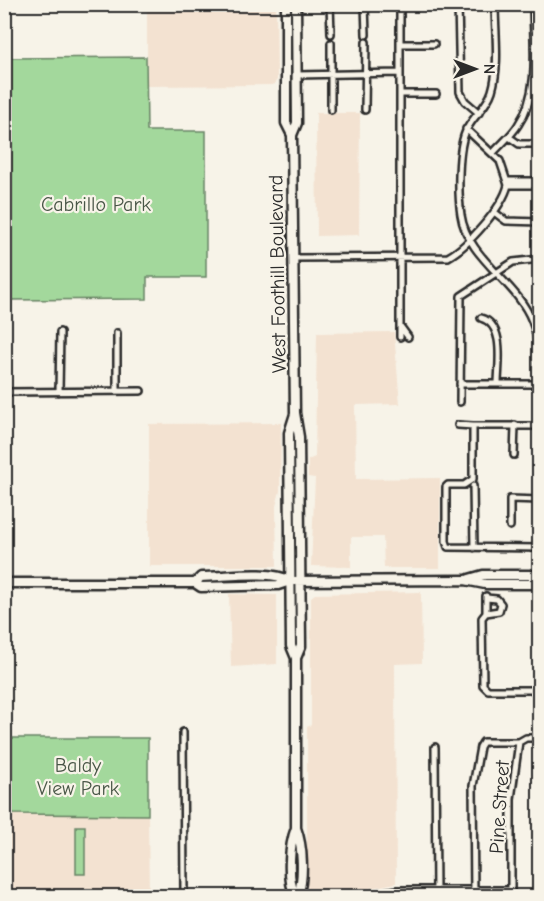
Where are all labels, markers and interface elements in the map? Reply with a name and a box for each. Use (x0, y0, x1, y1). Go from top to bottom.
north arrow (445, 39, 505, 99)
text: N (480, 64, 498, 74)
street label: West Foothill Boulevard (264, 175, 291, 373)
park label: Cabrillo Park (41, 193, 151, 216)
park label: Baldy View Park (37, 754, 119, 800)
street label: Pine Street (485, 758, 514, 855)

